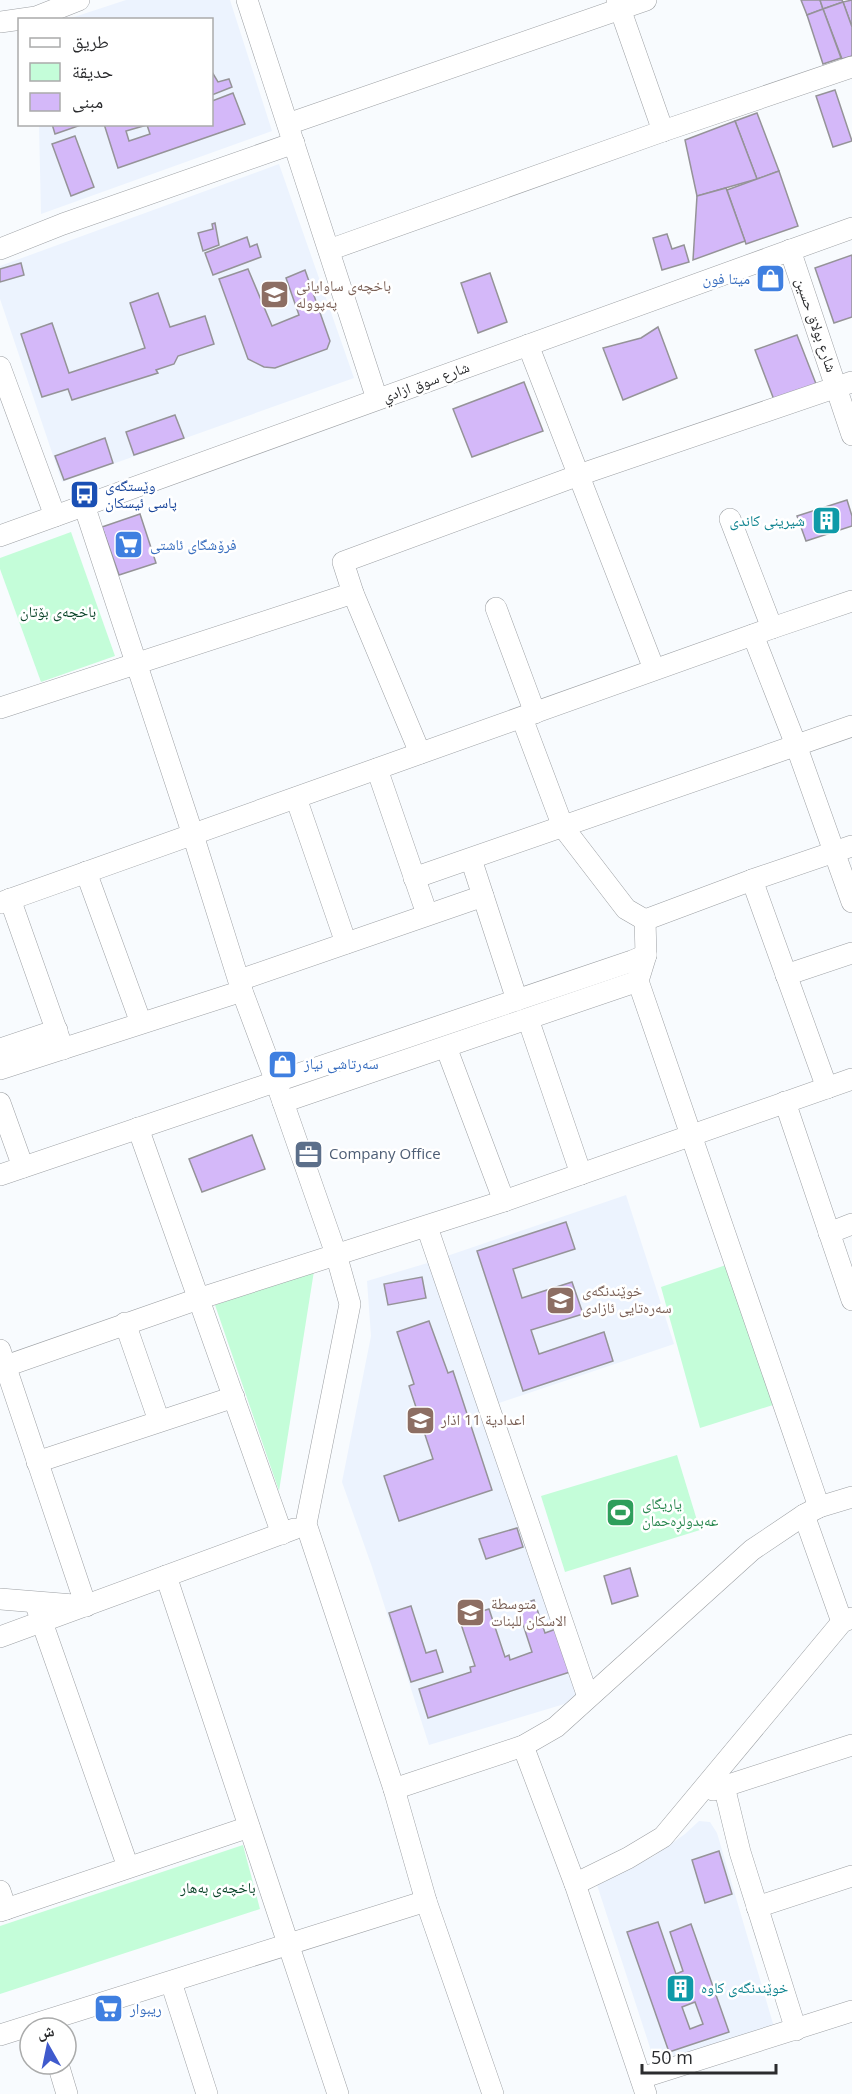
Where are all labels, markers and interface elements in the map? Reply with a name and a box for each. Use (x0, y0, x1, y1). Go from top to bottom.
legend (18, 18, 213, 126)
text: طريق (72, 29, 109, 53)
text: حديقة (72, 59, 113, 83)
text: مبنى (72, 89, 103, 113)
shop icon: ميتا فون (755, 263, 787, 295)
place label: ميتا فون (703, 268, 750, 289)
place label: باخچەی ساوایانی پەپوولە (296, 275, 391, 312)
street label: شارع بولاق حسين (790, 275, 842, 375)
school or university icon: باخچەی ساوایانی پەپوولە (259, 279, 291, 311)
street label: شارع سوق ازادي (379, 356, 473, 409)
place label: وێستگەی پاسی ئیسکان (105, 475, 177, 513)
bus stop icon: وێستگەی پاسی ئیسکان (68, 479, 100, 511)
building icon: شیرینی کاندی (810, 505, 842, 537)
place label: شیرینی کاندی (729, 510, 805, 531)
supermarket icon: فرۆشگای ئاشتی (113, 529, 145, 561)
place label: فرۆشگای ئاشتی (150, 534, 237, 555)
park label: باخچەی بۆتان (20, 601, 96, 622)
shop icon: سەرتاشی نیاز (267, 1048, 299, 1080)
place label: سەرتاشی نیاز (303, 1053, 379, 1074)
office icon: Company Office (292, 1138, 324, 1170)
place label: Company Office (329, 1143, 441, 1163)
place label: خوێندنگەی سەرەتایی ئازادی (582, 1280, 672, 1318)
school or university icon: خوێندنگەی سەرەتایی ئازادی (545, 1284, 577, 1316)
school or university icon: اعدادية 11 اذار (404, 1404, 436, 1436)
place label: اعدادية 11 اذار (440, 1409, 525, 1429)
place label: یاریگای عەبدولڕەحمان (642, 1493, 719, 1533)
sports icon: یاریگای عەبدولڕەحمان (605, 1497, 637, 1529)
place label: متوسطة الاسكان للبنات (491, 1593, 567, 1631)
school or university icon: متوسطة الاسكان للبنات (454, 1597, 486, 1629)
park label: باخچەی بەهار (179, 1877, 256, 1898)
building icon: خوێندنگەی کاوە (664, 1972, 696, 2004)
place label: خوێندنگەی کاوە (701, 1977, 789, 1998)
supermarket icon: ريبوار (93, 1993, 125, 2025)
place label: ريبوار (129, 1998, 162, 2018)
north arrow (18, 2016, 78, 2076)
text: ش (36, 2019, 56, 2043)
scale bar (642, 2037, 776, 2075)
text: 50 m (651, 2045, 693, 2069)

